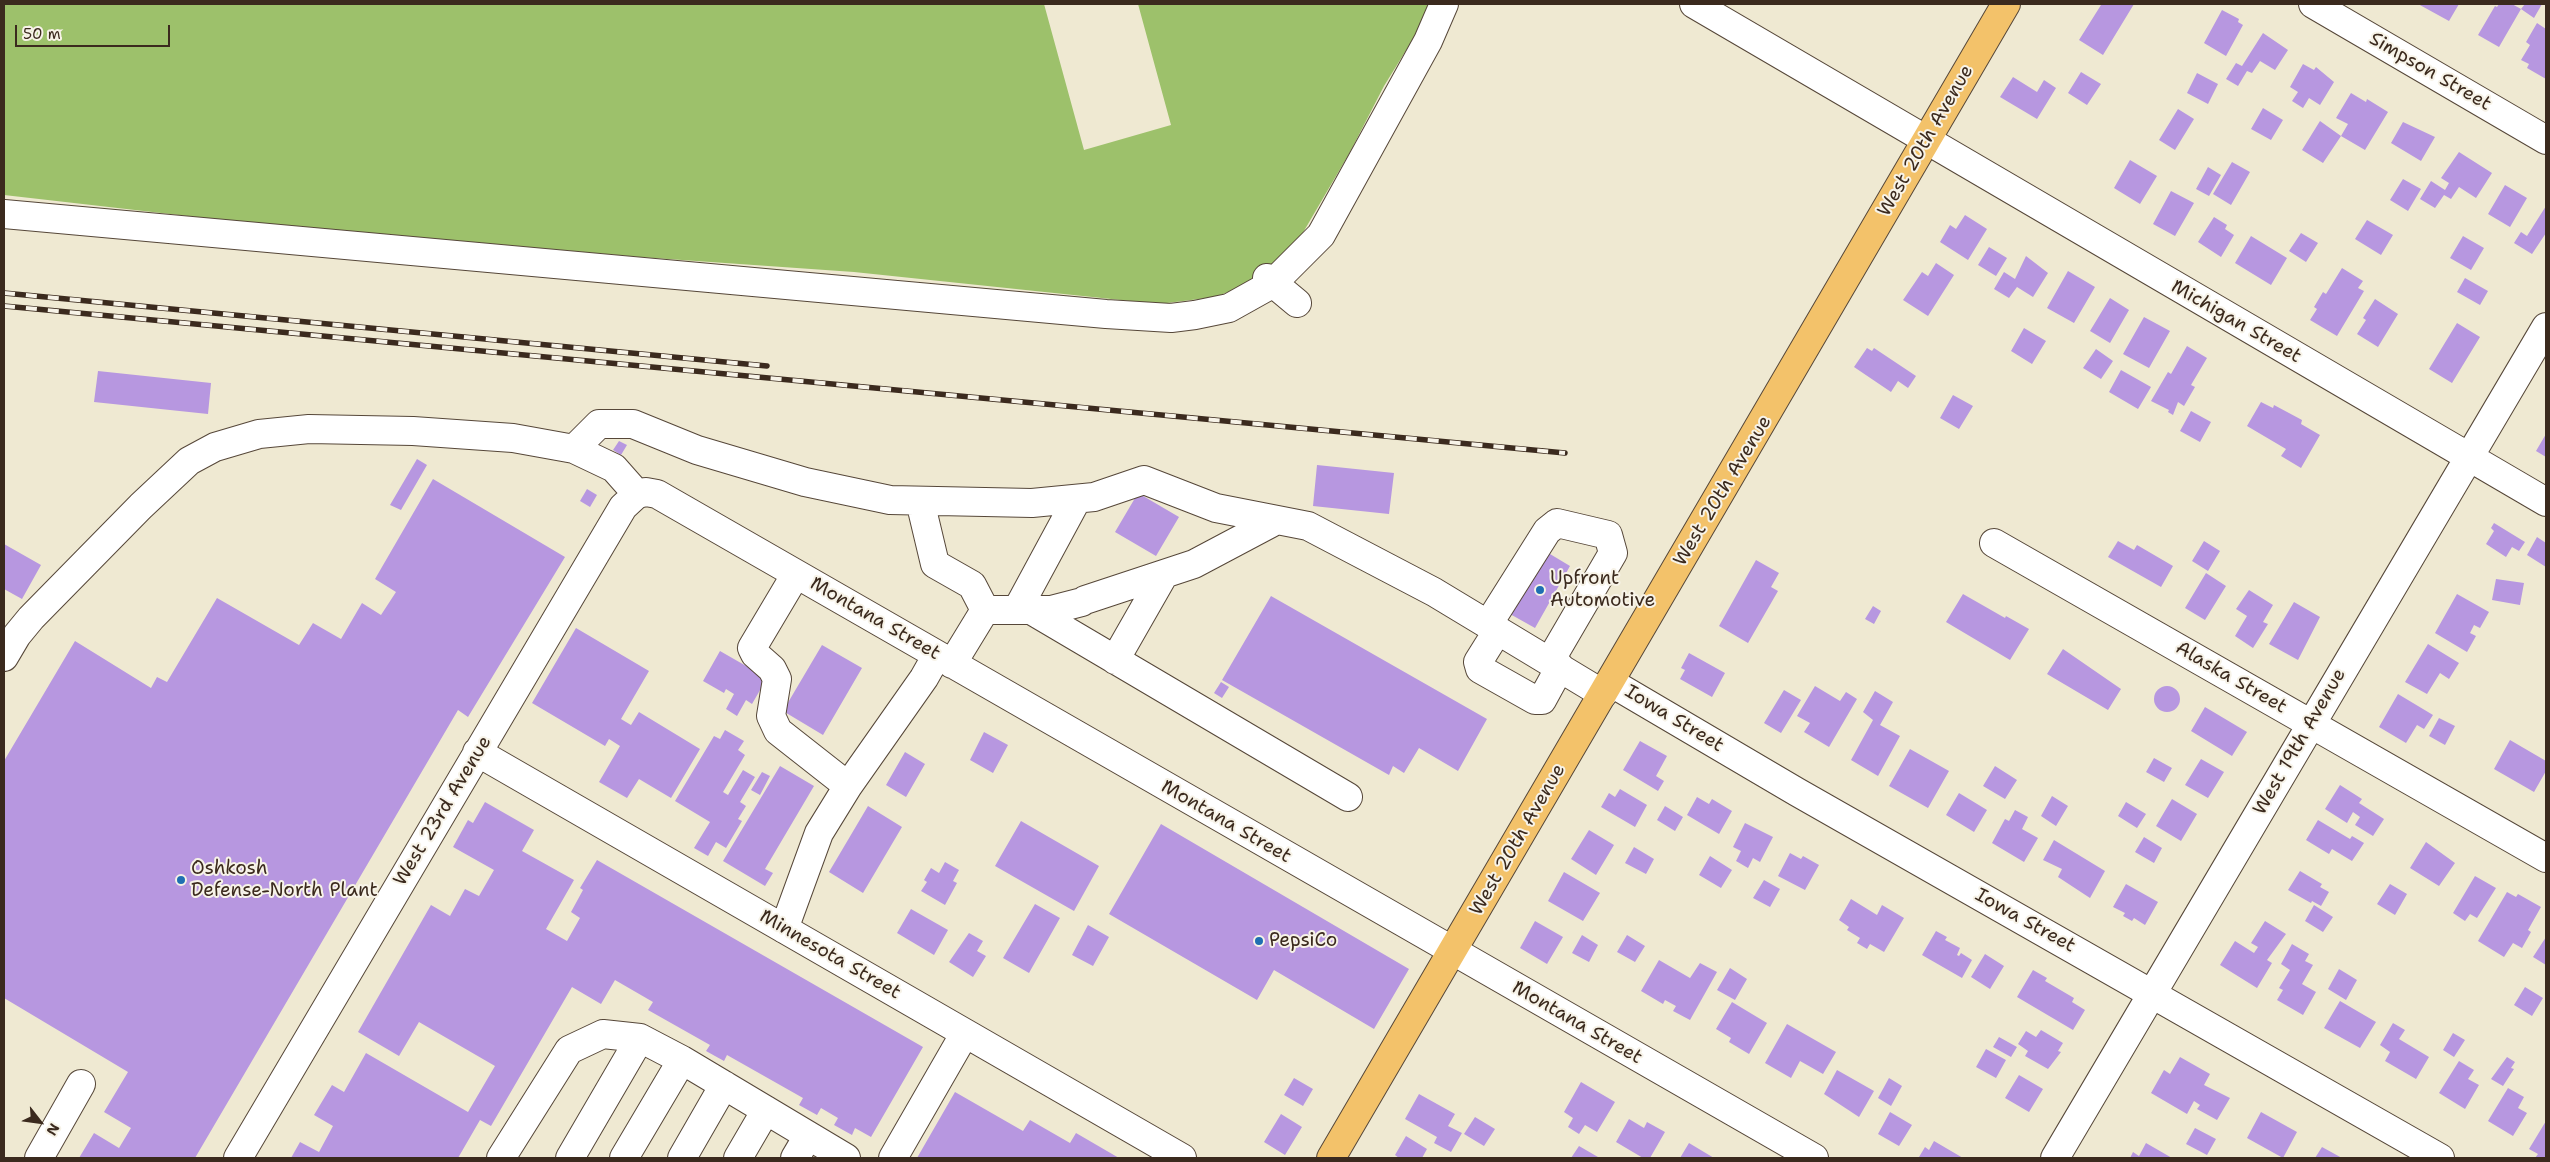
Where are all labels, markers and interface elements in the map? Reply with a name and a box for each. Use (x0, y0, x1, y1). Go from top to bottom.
scale bar (18, 15, 172, 47)
text: 50 m (23, 24, 61, 44)
street label: Simpson Street (2365, 28, 2495, 116)
street label: West 20th Avenue (1873, 61, 1979, 221)
street label: Michigan Street (2167, 275, 2305, 369)
street label: West 20th Avenue (1669, 412, 1777, 570)
place label: Upfront Automotive (1550, 568, 1655, 612)
street label: Montana Street (806, 573, 944, 665)
marker: Upfront Automotive (1534, 584, 1546, 596)
street label: Alaska Street (2171, 637, 2291, 719)
street label: West 19th Avenue (2249, 665, 2351, 819)
street label: Iowa Street (1620, 681, 1728, 757)
street label: West 23rd Avenue (389, 732, 497, 890)
street label: West 20th Avenue (1465, 760, 1571, 920)
street label: Montana Street (1157, 776, 1295, 868)
place label: Oshkosh Defense-North Plant (191, 858, 378, 902)
marker: Oshkosh Defense-North Plant (175, 874, 187, 886)
street label: Iowa Street (1971, 884, 2079, 958)
street label: Minnesota Street (755, 905, 905, 1005)
place label: PepsiCo (1269, 930, 1337, 952)
marker: PepsiCo (1253, 935, 1265, 947)
street label: Montana Street (1508, 977, 1646, 1069)
north arrow (15, 1097, 65, 1147)
text: N (42, 1120, 64, 1139)

